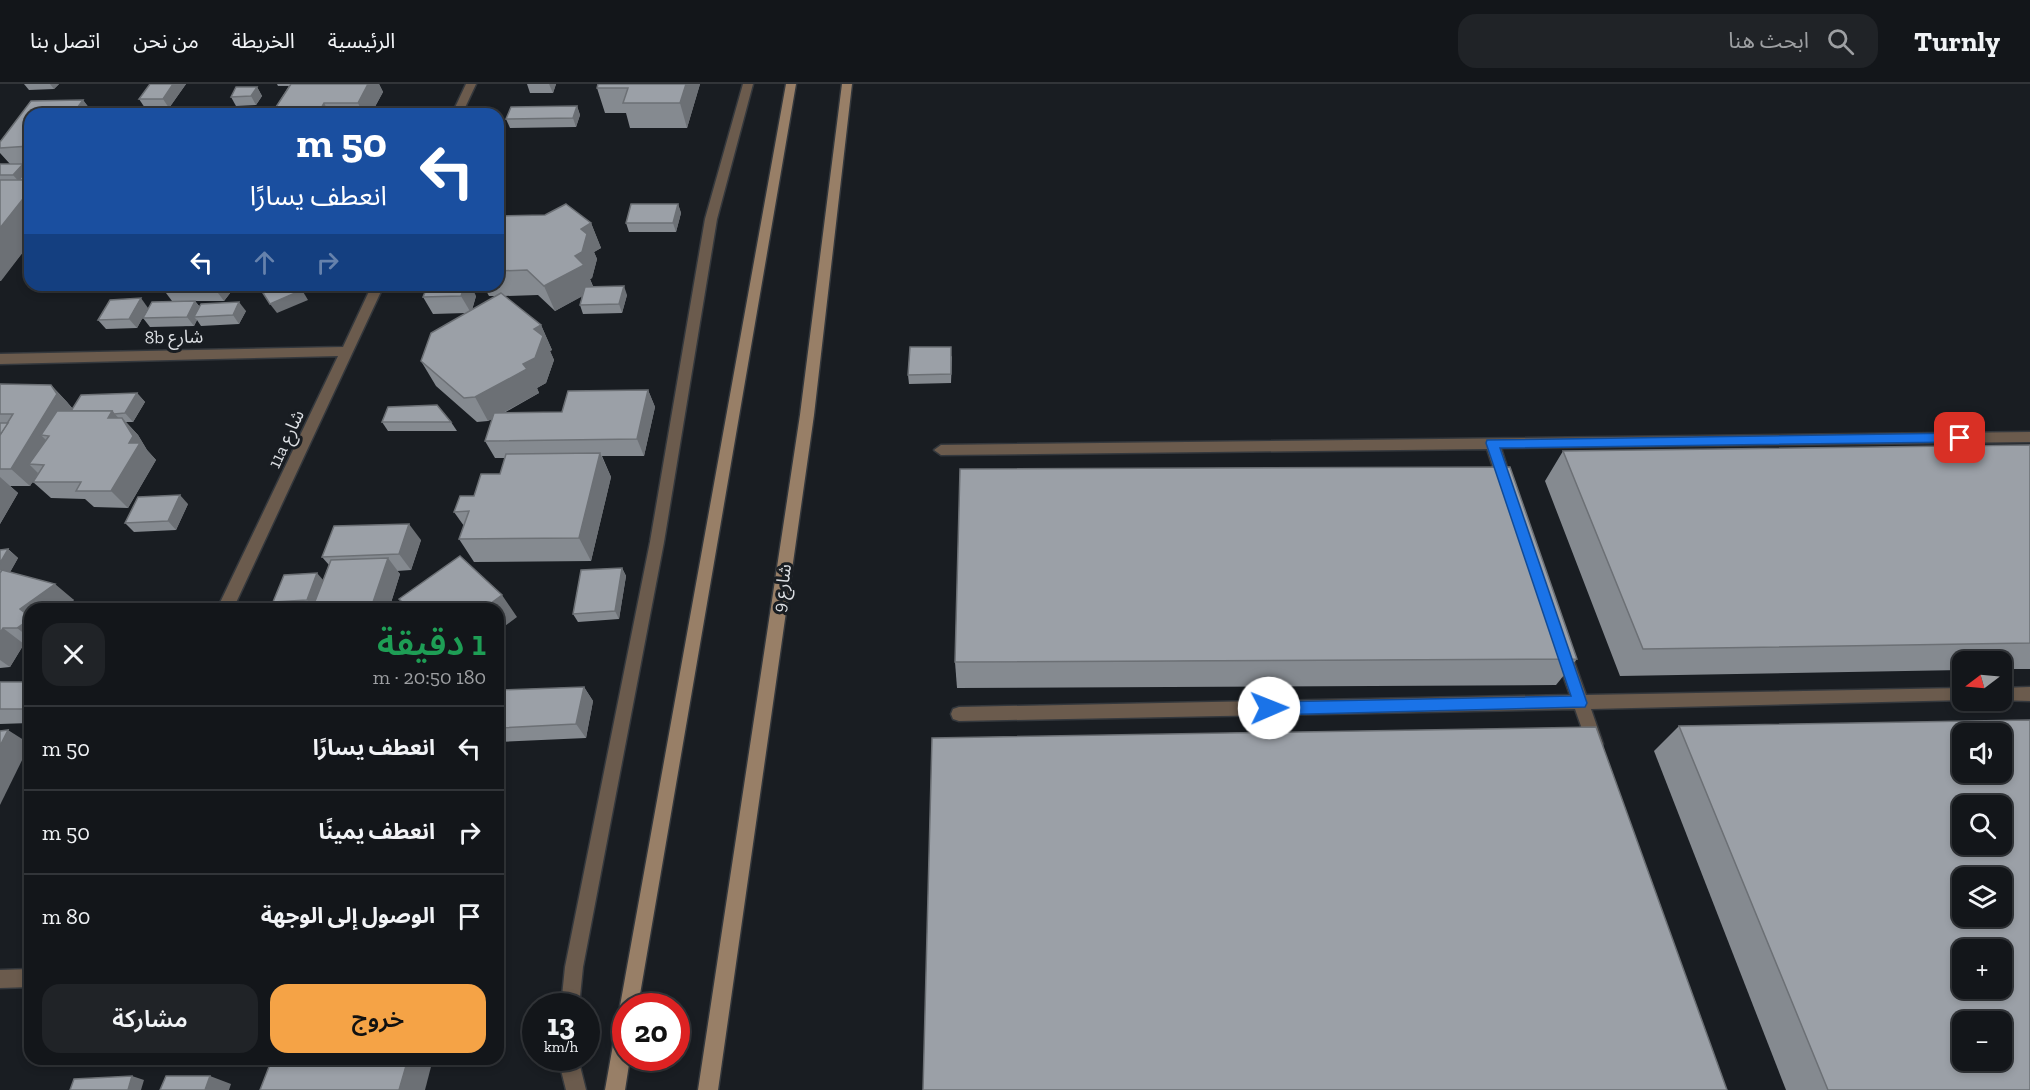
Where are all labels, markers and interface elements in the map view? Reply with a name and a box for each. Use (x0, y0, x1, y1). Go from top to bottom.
search box (1458, 14, 1878, 68)
icon: search (1824, 25, 1857, 58)
text: Turnly (1914, 25, 2000, 58)
text: ابحث هنا (1728, 27, 1809, 54)
text: اتصل بنا (30, 28, 100, 53)
text: من نحن (133, 28, 199, 53)
text: الخريطة (232, 28, 295, 53)
text: الرئيسية (328, 28, 395, 53)
text: 50 m (296, 117, 387, 168)
icon: left (408, 132, 486, 210)
text: انعطف يسارًا (250, 180, 387, 212)
icon: left (185, 246, 218, 279)
icon: ahead (248, 246, 281, 279)
icon: right (311, 246, 344, 279)
street label: 8b شارع (145, 325, 203, 352)
street label: 11a شارع (263, 406, 312, 473)
pin (1934, 412, 1985, 463)
icon: arrive (1943, 421, 1976, 454)
street label: شارع 9 (768, 562, 799, 614)
text: 1 دقيقة (377, 621, 486, 664)
button: close (42, 623, 105, 686)
north arrow (1952, 651, 2012, 711)
map controls (1952, 651, 2012, 1071)
text: 180 m · 20:50 (373, 665, 486, 689)
position arrow (1237, 676, 1301, 740)
button: sound (1952, 723, 2012, 783)
icon: left (453, 732, 486, 765)
text: انعطف يسارًا (313, 734, 435, 761)
text: 50 m (42, 735, 90, 762)
button: search (1952, 795, 2012, 855)
icon: right (453, 816, 486, 849)
text: انعطف يمينًا (318, 818, 435, 845)
text: 50 m (42, 819, 90, 846)
button: layers (1952, 867, 2012, 927)
icon: arrive (453, 900, 486, 933)
text: الوصول إلى الوجهة (261, 902, 435, 929)
text: 80 m (42, 903, 91, 930)
button: + (1952, 939, 2012, 999)
button: مشاركة (42, 984, 258, 1053)
button: خروج (270, 984, 486, 1053)
speed limit sign: 20 (612, 993, 690, 1071)
text: 13 (547, 1007, 575, 1043)
button: − (1952, 1011, 2012, 1071)
text: km/h (544, 1038, 578, 1056)

